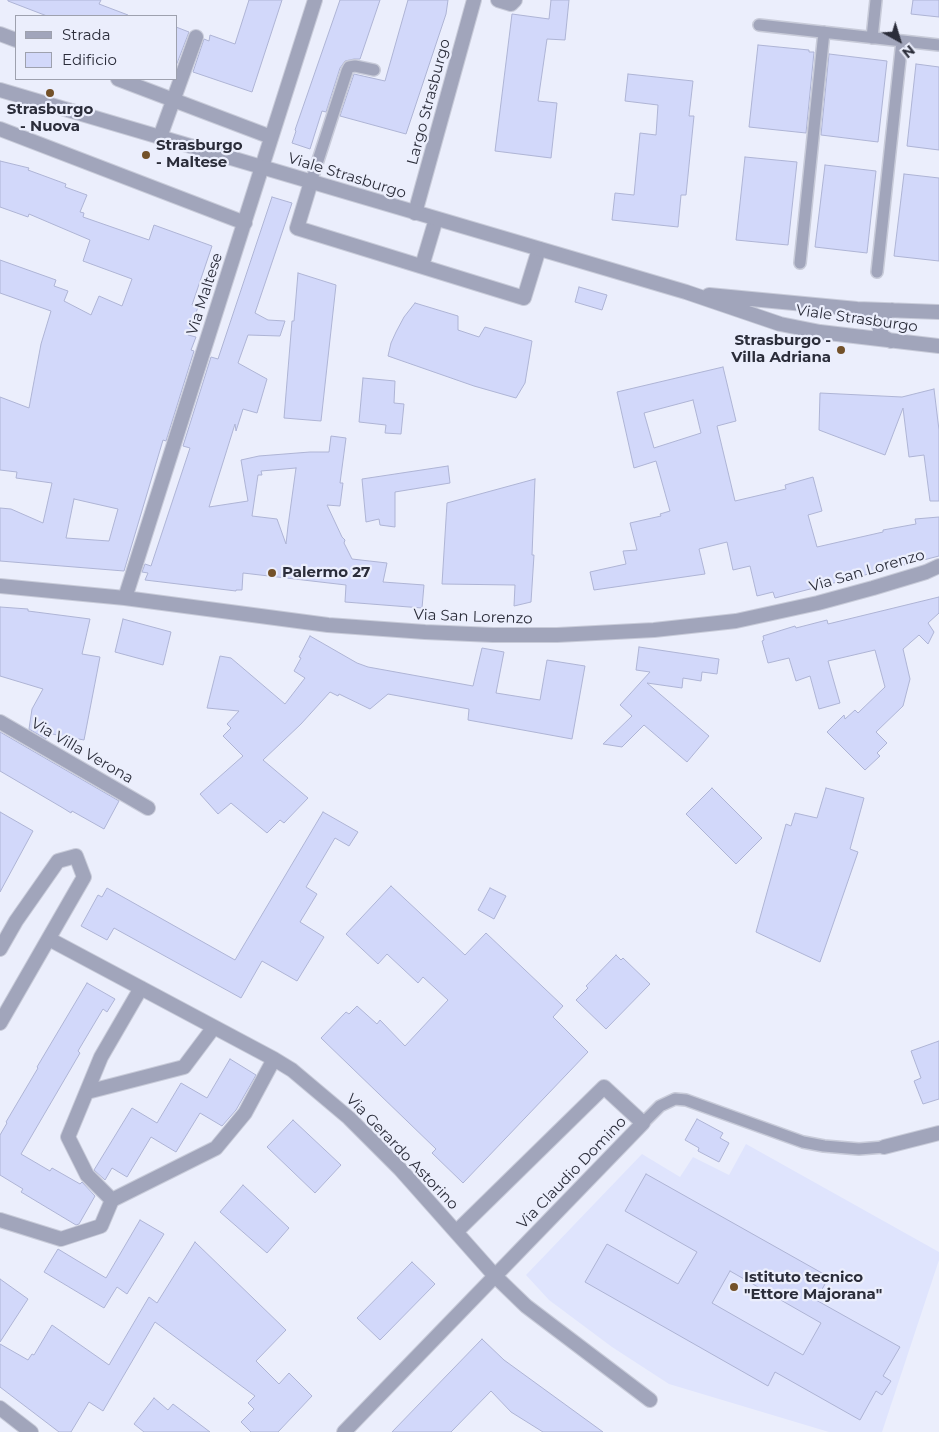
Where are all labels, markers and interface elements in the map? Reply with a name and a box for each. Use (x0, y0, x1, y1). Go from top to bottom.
legend (15, 15, 178, 80)
north arrow (874, 15, 924, 65)
text: Strada (62, 25, 111, 44)
street label: Largo Strasburgo (404, 37, 454, 167)
text: N (898, 41, 918, 62)
text: Edificio (62, 50, 117, 69)
marker: Strasburgo - Nuova (44, 87, 56, 99)
place label: Strasburgo - Nuova (7, 101, 93, 136)
place label: Strasburgo - Maltese (156, 137, 243, 172)
marker: Strasburgo - Maltese (140, 149, 152, 161)
street label: Viale Strasburgo (286, 149, 408, 203)
street label: Via Maltese (183, 251, 227, 337)
street label: Viale Strasburgo (795, 302, 919, 336)
place label: Strasburgo - Villa Adriana (731, 332, 831, 367)
marker: Strasburgo - Villa Adriana (835, 344, 847, 356)
street label: Via San Lorenzo (807, 546, 927, 596)
place label: Palermo 27 (282, 564, 370, 582)
marker: Palermo 27 (266, 567, 278, 579)
street label: Via San Lorenzo (413, 606, 533, 628)
street label: Via Villa Verona (28, 714, 136, 788)
street label: Via Gerardo Astorino (342, 1090, 462, 1214)
street label: Via Claudio Domino (514, 1113, 630, 1233)
place label: Istituto tecnico "Ettore Majorana" (744, 1269, 882, 1304)
marker: Istituto tecnico "Ettore Majorana" (728, 1281, 740, 1293)

